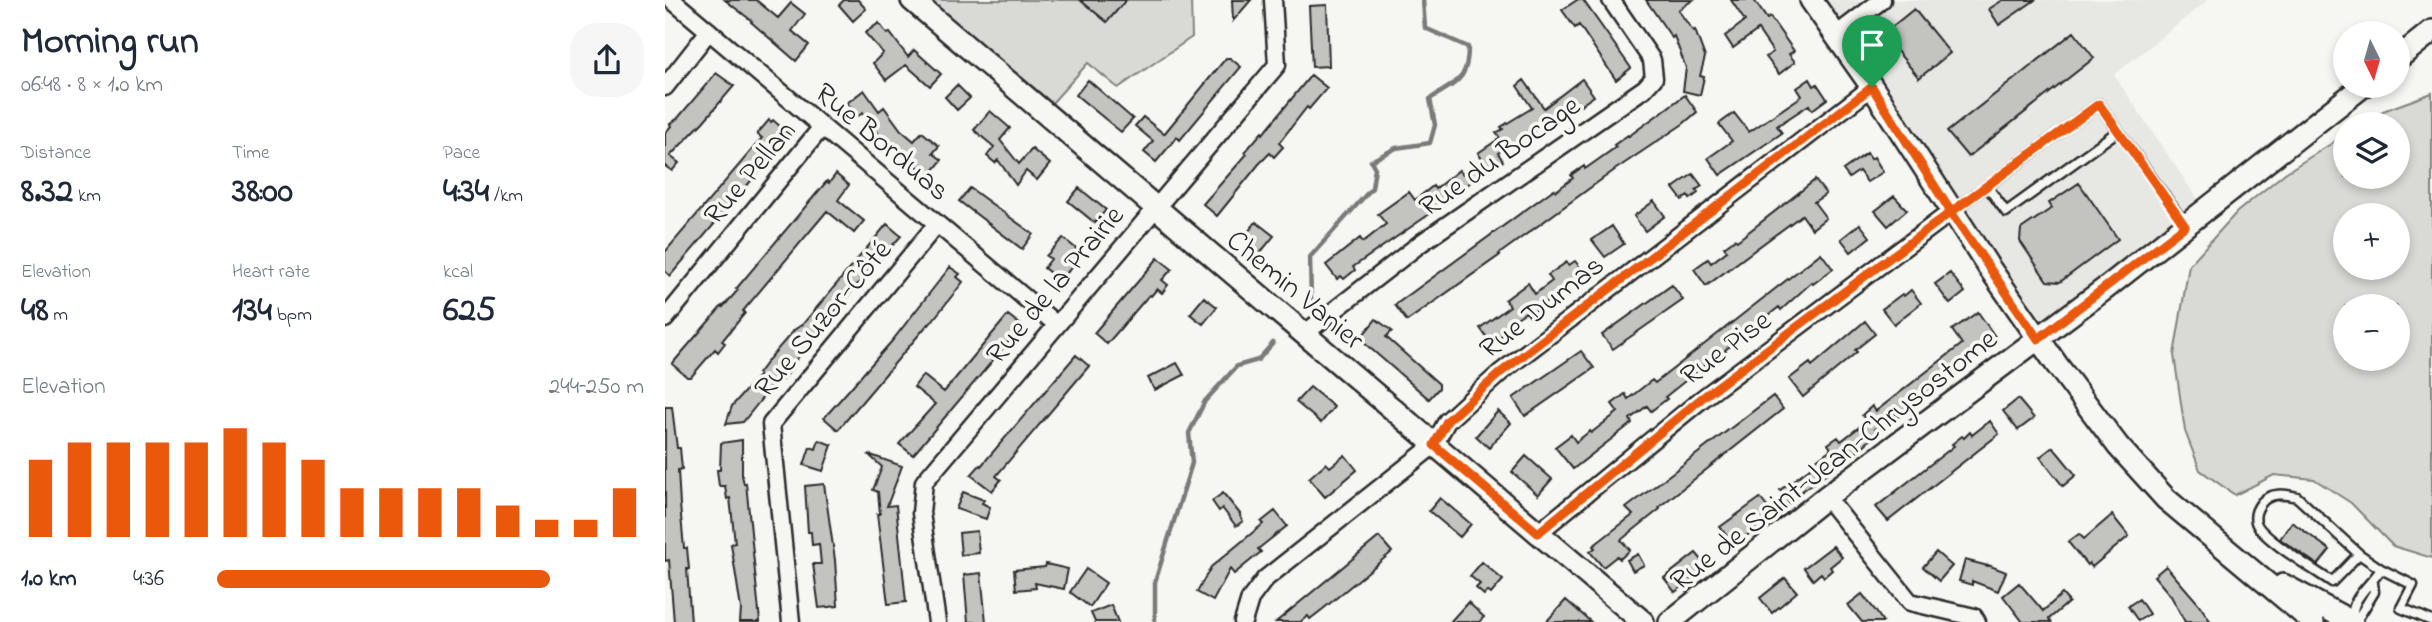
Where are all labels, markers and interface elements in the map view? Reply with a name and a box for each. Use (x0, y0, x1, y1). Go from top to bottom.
text: Morning run (21, 15, 199, 71)
pin (1842, 15, 1902, 87)
north arrow (2333, 21, 2410, 98)
map controls (2333, 21, 2410, 371)
button: share (570, 23, 644, 97)
icon: arrive (1853, 26, 1891, 64)
text: 06:48 · 8 × 1.0 km (21, 69, 163, 102)
street label: Rue Borduas (804, 73, 958, 213)
street label: Rue du Bocage (1411, 85, 1591, 229)
street label: Rue Pellan (694, 112, 808, 236)
button: layers (2333, 112, 2410, 189)
text: Distance (21, 140, 91, 167)
text: Time (232, 140, 270, 167)
text: Pace (443, 140, 480, 167)
text: 8.32 (21, 167, 73, 218)
text: 38:00 (232, 167, 293, 218)
text: 4:34 (443, 167, 489, 218)
text: km (73, 183, 101, 210)
text: /km (489, 183, 523, 210)
street label: Rue de la Prairie (977, 196, 1136, 375)
button: + (2333, 203, 2410, 280)
street label: Chemin Vanier (1215, 220, 1373, 363)
street label: Rue Suzor-Côté (745, 231, 904, 409)
street label: Rue Dumas (1471, 245, 1615, 371)
text: Elevation (21, 259, 91, 286)
text: Heart rate (232, 259, 310, 286)
text: kcal (443, 259, 473, 286)
text: 48 (21, 286, 49, 337)
text: 134 (232, 286, 272, 337)
text: 625 (443, 286, 496, 337)
button: − (2333, 294, 2410, 371)
street label: Rue Pise (1672, 300, 1782, 398)
text: m (49, 302, 68, 329)
text: bpm (272, 302, 312, 329)
street label: Rue de Saint-Jean-Chrysostome (1662, 319, 2008, 603)
text: Elevation (21, 371, 106, 404)
text: 244–250 m (549, 371, 644, 404)
text: 1.0 km (21, 563, 77, 596)
text: 4:36 (133, 563, 164, 596)

